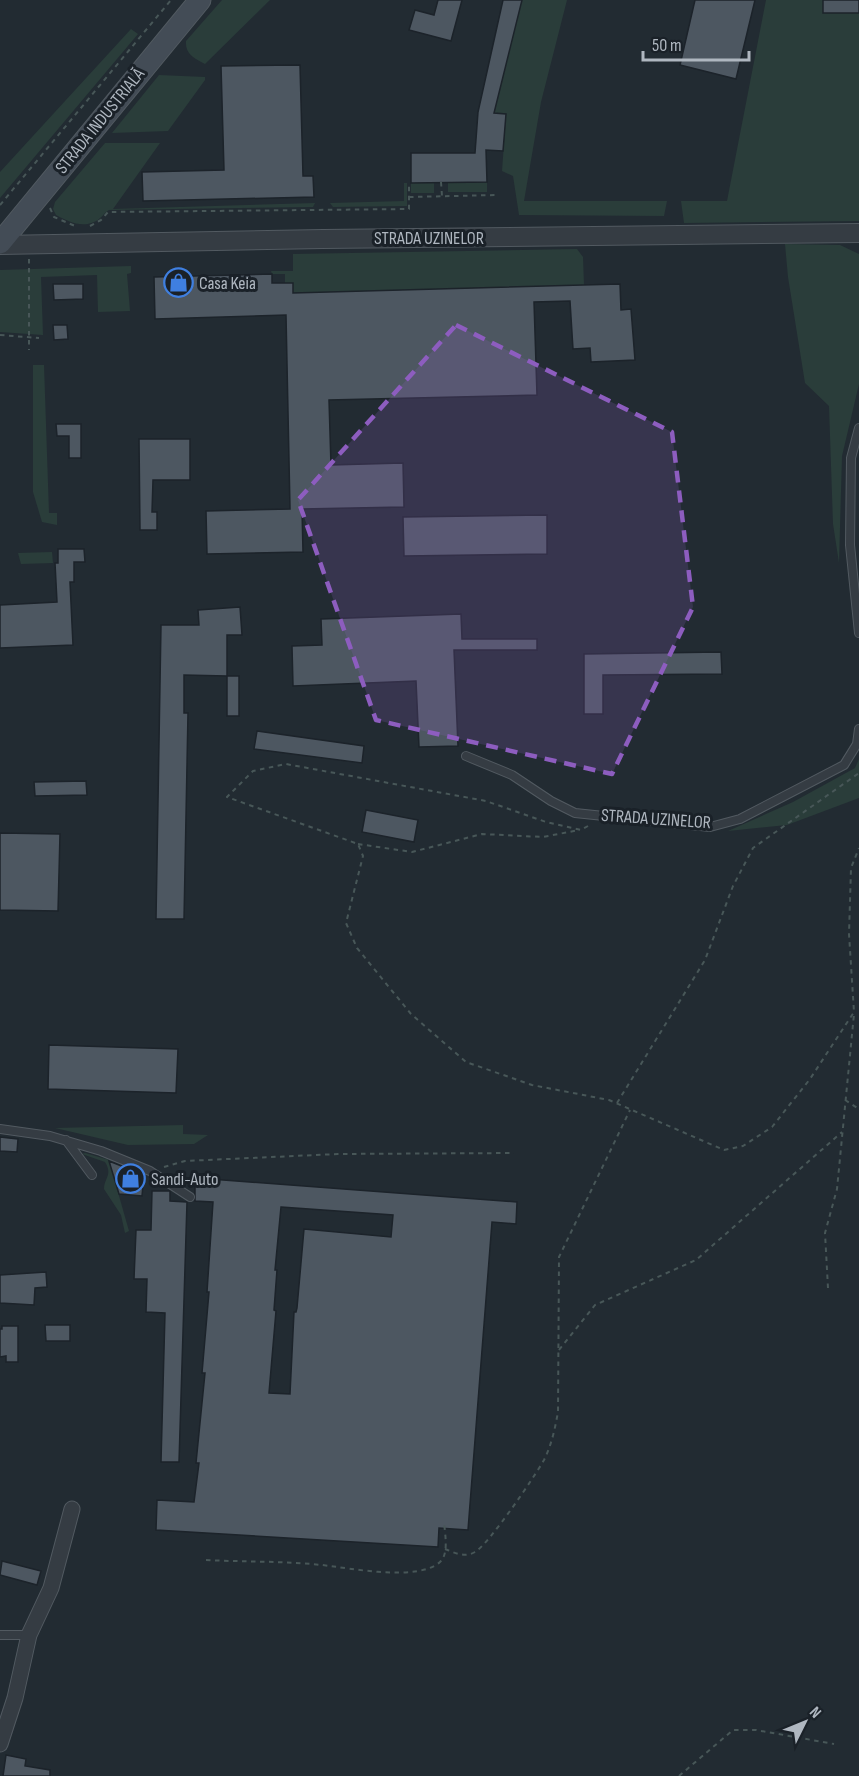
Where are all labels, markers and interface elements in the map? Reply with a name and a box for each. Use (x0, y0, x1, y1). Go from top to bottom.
scale bar (643, 24, 750, 62)
text: 50 m (652, 35, 682, 56)
street label: STRADA INDUSTRIALĂ (51, 64, 149, 178)
street label: STRADA UZINELOR (374, 228, 484, 249)
shop icon: Casa Keia (162, 267, 194, 299)
place label: Casa Keia (199, 273, 256, 294)
street label: STRADA UZINELOR (600, 805, 712, 833)
shop icon: Sandi-Auto (114, 1163, 146, 1195)
place label: Sandi-Auto (151, 1169, 219, 1190)
north arrow (775, 1692, 835, 1752)
text: N (805, 1703, 825, 1722)

